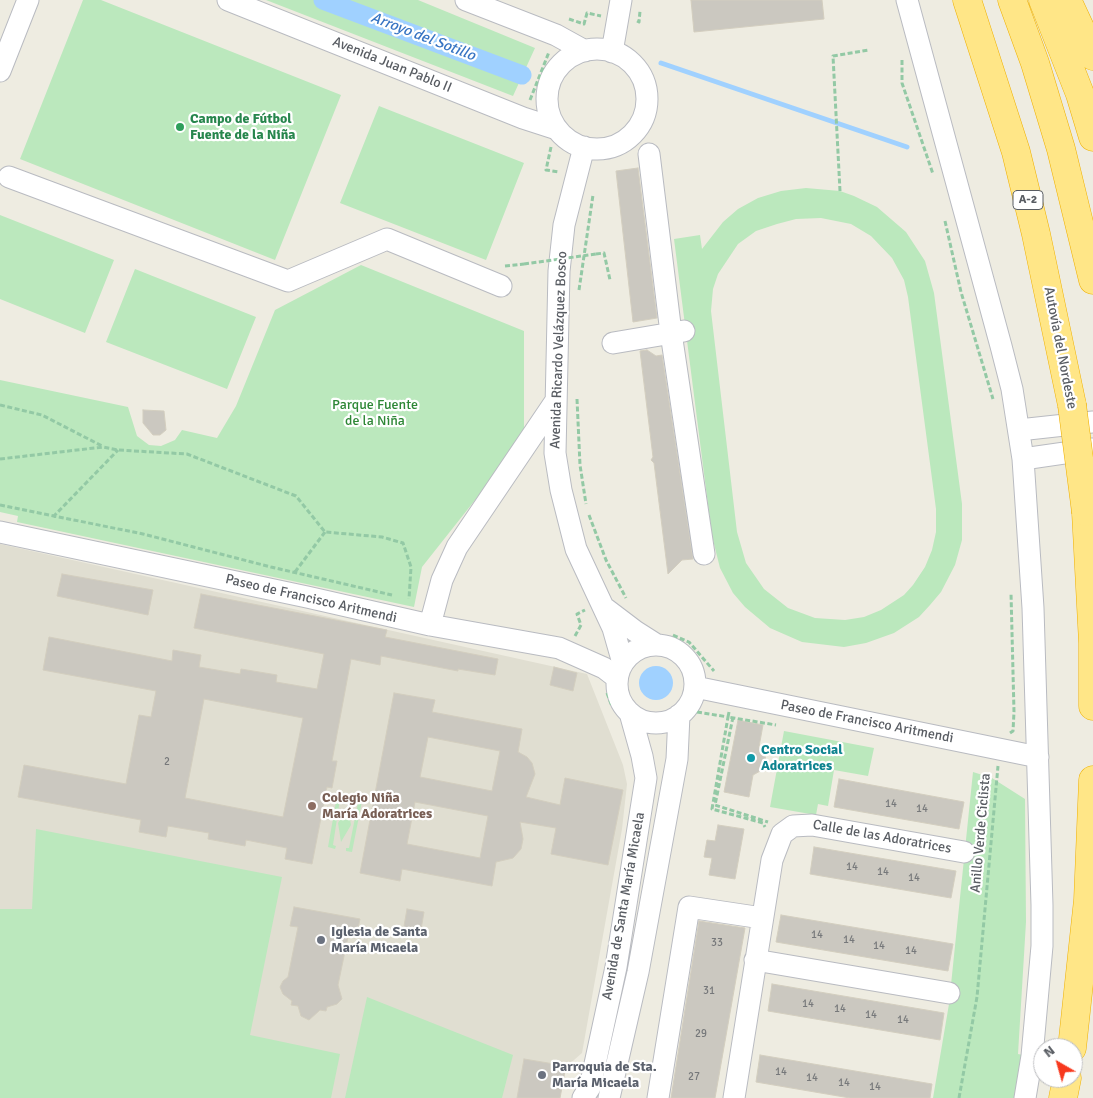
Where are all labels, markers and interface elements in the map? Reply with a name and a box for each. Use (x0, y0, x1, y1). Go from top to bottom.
water label: Arroyo del Sotillo (368, 9, 478, 65)
street label: Avenida Juan Pablo II (330, 33, 454, 97)
place label: Campo de Fútbol Fuente de la Niña (190, 111, 295, 144)
marker: Campo de Fútbol Fuente de la Niña (174, 121, 186, 133)
road number: A-2 (1013, 190, 1043, 210)
street label: Avenida Ricardo Velázquez Bosco (547, 251, 571, 449)
street label: Autovía del Nordeste (1040, 285, 1080, 411)
park label: Parque Fuente de la Niña (332, 397, 418, 430)
street label: Paseo de Francisco Aritmendi (224, 571, 398, 627)
street label: Paseo de Francisco Aritmendi (779, 697, 955, 747)
place label: Centro Social Adoratrices (761, 742, 843, 774)
marker: Centro Social Adoratrices (745, 752, 757, 764)
house number: 2 (164, 755, 170, 769)
street label: Anillo Verde Ciclista (967, 773, 995, 893)
place label: Colegio Niña María Adoratrices (322, 790, 432, 822)
house number: 14 (885, 797, 897, 811)
marker: Colegio Niña María Adoratrices (306, 800, 318, 812)
house number: 14 (916, 802, 928, 816)
street label: Avenida de Santa María Micaela (599, 811, 649, 1001)
street label: Calle de las Adoratrices (811, 817, 953, 857)
house number: 14 (846, 860, 858, 874)
house number: 14 (877, 865, 889, 879)
house number: 14 (908, 871, 920, 885)
place label: Iglesia de Santa María Micaela (331, 924, 427, 956)
house number: 14 (811, 928, 823, 942)
house number: 14 (843, 933, 855, 947)
marker: Iglesia de Santa María Micaela (315, 934, 327, 946)
house number: 33 (711, 936, 723, 950)
house number: 14 (873, 939, 885, 953)
house number: 14 (905, 944, 917, 958)
house number: 31 (703, 984, 715, 998)
house number: 14 (802, 997, 814, 1011)
house number: 14 (834, 1002, 846, 1016)
house number: 14 (865, 1008, 877, 1022)
house number: 14 (897, 1013, 909, 1027)
house number: 29 (695, 1027, 707, 1041)
north arrow (1033, 1038, 1083, 1088)
text: N (1040, 1042, 1058, 1061)
place label: Parroquia de Sta. María Micaela (552, 1059, 657, 1092)
house number: 14 (775, 1065, 787, 1079)
marker: Parroquia de Sta. María Micaela (536, 1069, 548, 1081)
house number: 27 (688, 1070, 700, 1084)
house number: 14 (806, 1071, 818, 1085)
house number: 14 (838, 1076, 850, 1090)
house number: 14 (869, 1080, 881, 1094)

